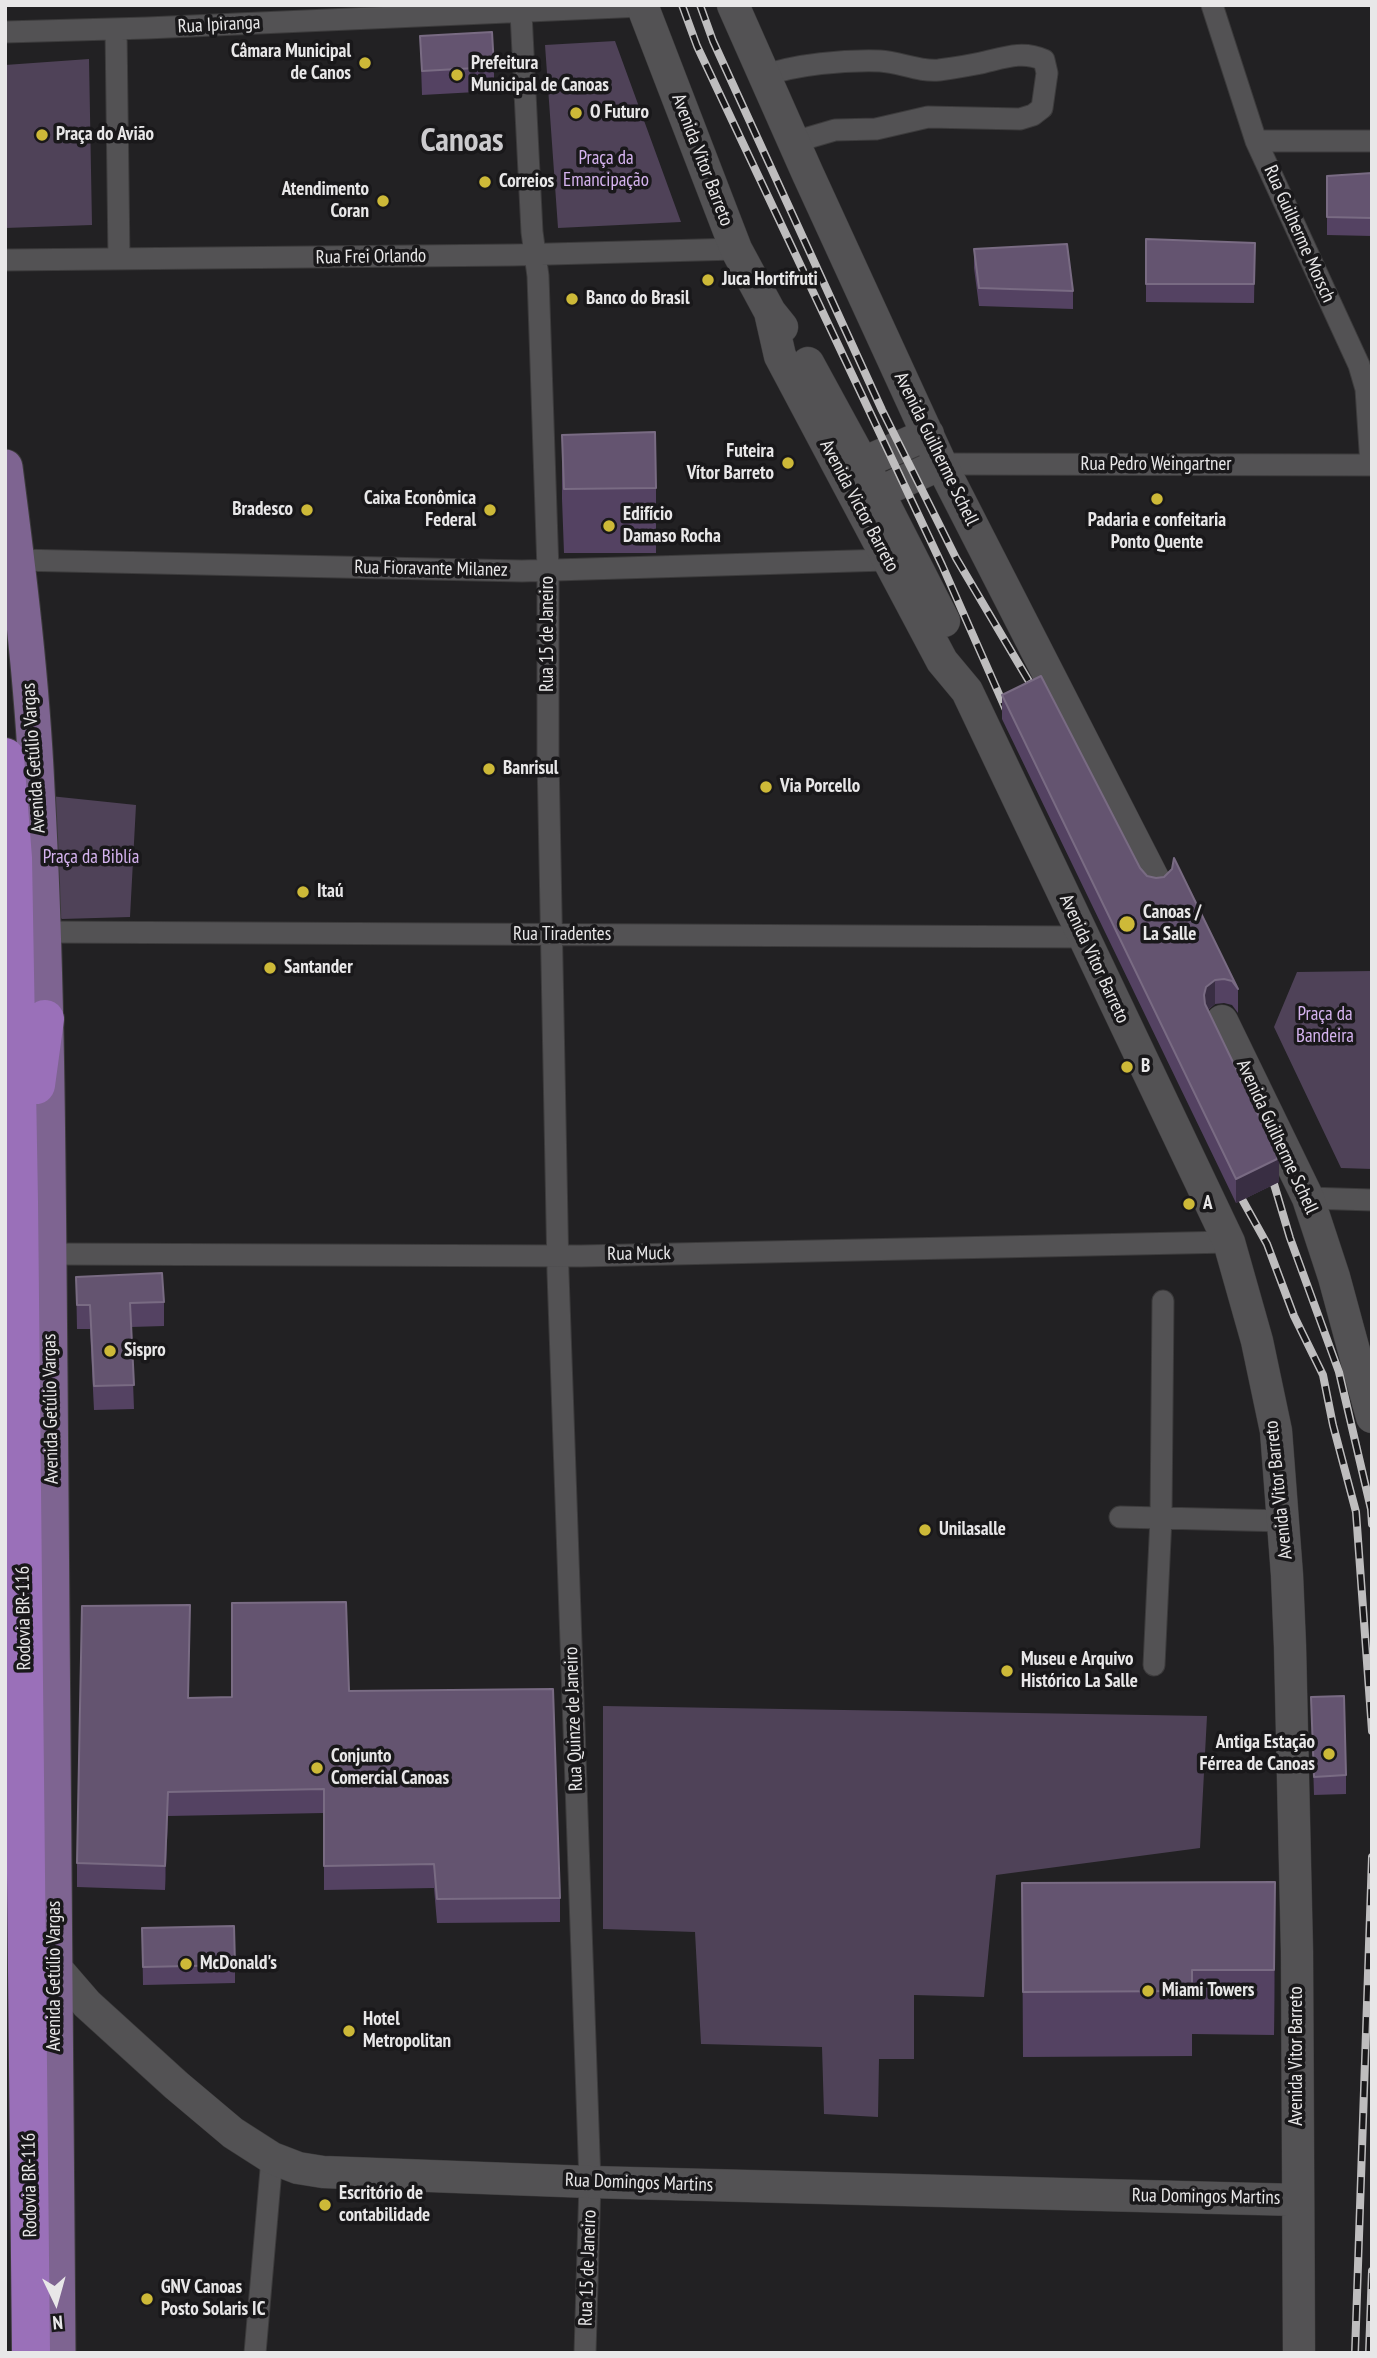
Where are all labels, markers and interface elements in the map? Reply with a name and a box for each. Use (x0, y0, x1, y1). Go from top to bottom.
street label: Rua Ipiranga (177, 11, 261, 39)
place label: Câmara Municipal de Canos (231, 41, 351, 85)
place label: Prefeitura Municipal de Canoas (471, 53, 609, 97)
marker: Câmara Municipal de Canos (357, 55, 373, 71)
marker: Prefeitura Municipal de Canoas (449, 67, 465, 83)
street label: Avenida Vitor Barreto (666, 91, 738, 229)
place label: O Futuro (590, 102, 649, 124)
marker: O Futuro (568, 105, 584, 121)
district label: Canoas (420, 122, 504, 162)
place label: Praça do Avião (56, 124, 154, 146)
marker: Praça do Avião (34, 127, 50, 143)
park label: Praça da Emancipação (563, 148, 649, 192)
street label: Rua Guilherme Morsch (1259, 162, 1339, 306)
place label: Correios (499, 171, 554, 193)
marker: Correios (477, 174, 493, 190)
place label: Atendimento Coran (282, 179, 369, 223)
marker: Atendimento Coran (375, 193, 391, 209)
street label: Rua Frei Orlando (316, 245, 426, 269)
place label: Juca Hortifruti (722, 269, 818, 291)
marker: Juca Hortifruti (700, 272, 716, 288)
place label: Banco do Brasil (586, 288, 690, 310)
marker: Banco do Brasil (564, 291, 580, 307)
street label: Avenida Guilherme Schell (889, 369, 983, 529)
street label: Avenida Victor Barreto (815, 436, 903, 576)
place label: Futeira Vítor Barreto (687, 441, 774, 485)
street label: Rua Pedro Weingartner (1080, 454, 1232, 476)
marker: Futeira Vítor Barreto (780, 455, 796, 471)
place label: Caixa Econômica Federal (364, 488, 476, 532)
marker: Padaria e confeitaria Ponto Quente (1149, 491, 1165, 507)
place label: Bradesco (232, 499, 293, 521)
marker: Bradesco (299, 502, 315, 518)
marker: Caixa Econômica Federal (482, 502, 498, 518)
place label: Edifício Damaso Rocha (623, 504, 721, 548)
place label: Padaria e confeitaria Ponto Quente (1088, 510, 1226, 554)
marker: Edifício Damaso Rocha (601, 518, 617, 534)
street label: Rua Fioravante Milanez (354, 556, 508, 582)
street label: Rua 15 de Janeiro (537, 576, 559, 692)
street label: Avenida Getúlio Vargas (17, 682, 51, 834)
place label: Banrisul (503, 758, 558, 780)
marker: Banrisul (481, 761, 497, 777)
place label: Via Porcello (780, 776, 860, 798)
marker: Via Porcello (758, 779, 774, 795)
park label: Praça da Biblía (43, 847, 139, 869)
place label: Itaú (317, 881, 343, 903)
marker: Itaú (295, 884, 311, 900)
street label: Avenida Vitor Barreto (1054, 891, 1134, 1027)
place label: Canoas / La Salle (1143, 902, 1201, 946)
marker: Canoas / La Salle (1117, 914, 1137, 934)
street label: Rua Tiradentes (513, 924, 611, 946)
place label: Santander (284, 957, 353, 979)
marker: Santander (262, 960, 278, 976)
park label: Praça da Bandeira (1296, 1004, 1354, 1048)
place label: B (1141, 1056, 1150, 1078)
street label: Avenida Guilherme Schell (1231, 1056, 1323, 1218)
marker: B (1119, 1059, 1135, 1075)
place label: A (1203, 1193, 1213, 1215)
marker: A (1181, 1196, 1197, 1212)
street label: Rua Muck (607, 1242, 671, 1266)
street label: Avenida Getúlio Vargas (38, 1334, 64, 1484)
place label: Sispro (124, 1340, 166, 1362)
marker: Sispro (102, 1343, 118, 1359)
street label: Avenida Vitor Barreto (1260, 1419, 1298, 1561)
place label: Unilasalle (939, 1519, 1006, 1541)
marker: Unilasalle (917, 1522, 933, 1538)
street label: Rodovia BR-116 (12, 1566, 36, 1670)
street label: Rua Quinze de Janeiro (560, 1646, 588, 1792)
place label: Museu e Arquivo Histórico La Salle (1021, 1649, 1138, 1693)
marker: Museu e Arquivo Histórico La Salle (999, 1663, 1015, 1679)
place label: Antiga Estação Férrea de Canoas (1200, 1732, 1315, 1776)
place label: Conjunto Comercial Canoas (331, 1746, 449, 1790)
marker: Antiga Estação Férrea de Canoas (1321, 1746, 1337, 1762)
marker: Conjunto Comercial Canoas (309, 1760, 325, 1776)
street label: Avenida Getúlio Vargas (44, 1901, 66, 2051)
place label: McDonald's (200, 1953, 277, 1975)
marker: McDonald's (178, 1956, 194, 1972)
place label: Miami Towers (1162, 1980, 1254, 2002)
marker: Miami Towers (1140, 1983, 1156, 1999)
street label: Avenida Vitor Barreto (1286, 1986, 1308, 2126)
place label: Hotel Metropolitan (363, 2009, 451, 2053)
marker: Hotel Metropolitan (341, 2023, 357, 2039)
street label: Rodovia BR-116 (18, 2133, 42, 2237)
street label: Rua Domingos Martins (564, 2169, 714, 2197)
place label: Escritório de contabilidade (339, 2183, 430, 2227)
street label: Rua Domingos Martins (1132, 2184, 1280, 2210)
marker: Escritório de contabilidade (317, 2197, 333, 2213)
street label: Rua 15 de Janeiro (575, 2210, 601, 2326)
north arrow (21, 2267, 91, 2337)
place label: GNV Canoas Posto Solaris IC (161, 2277, 265, 2321)
marker: GNV Canoas Posto Solaris IC (139, 2291, 155, 2307)
text: N (52, 2311, 64, 2335)

